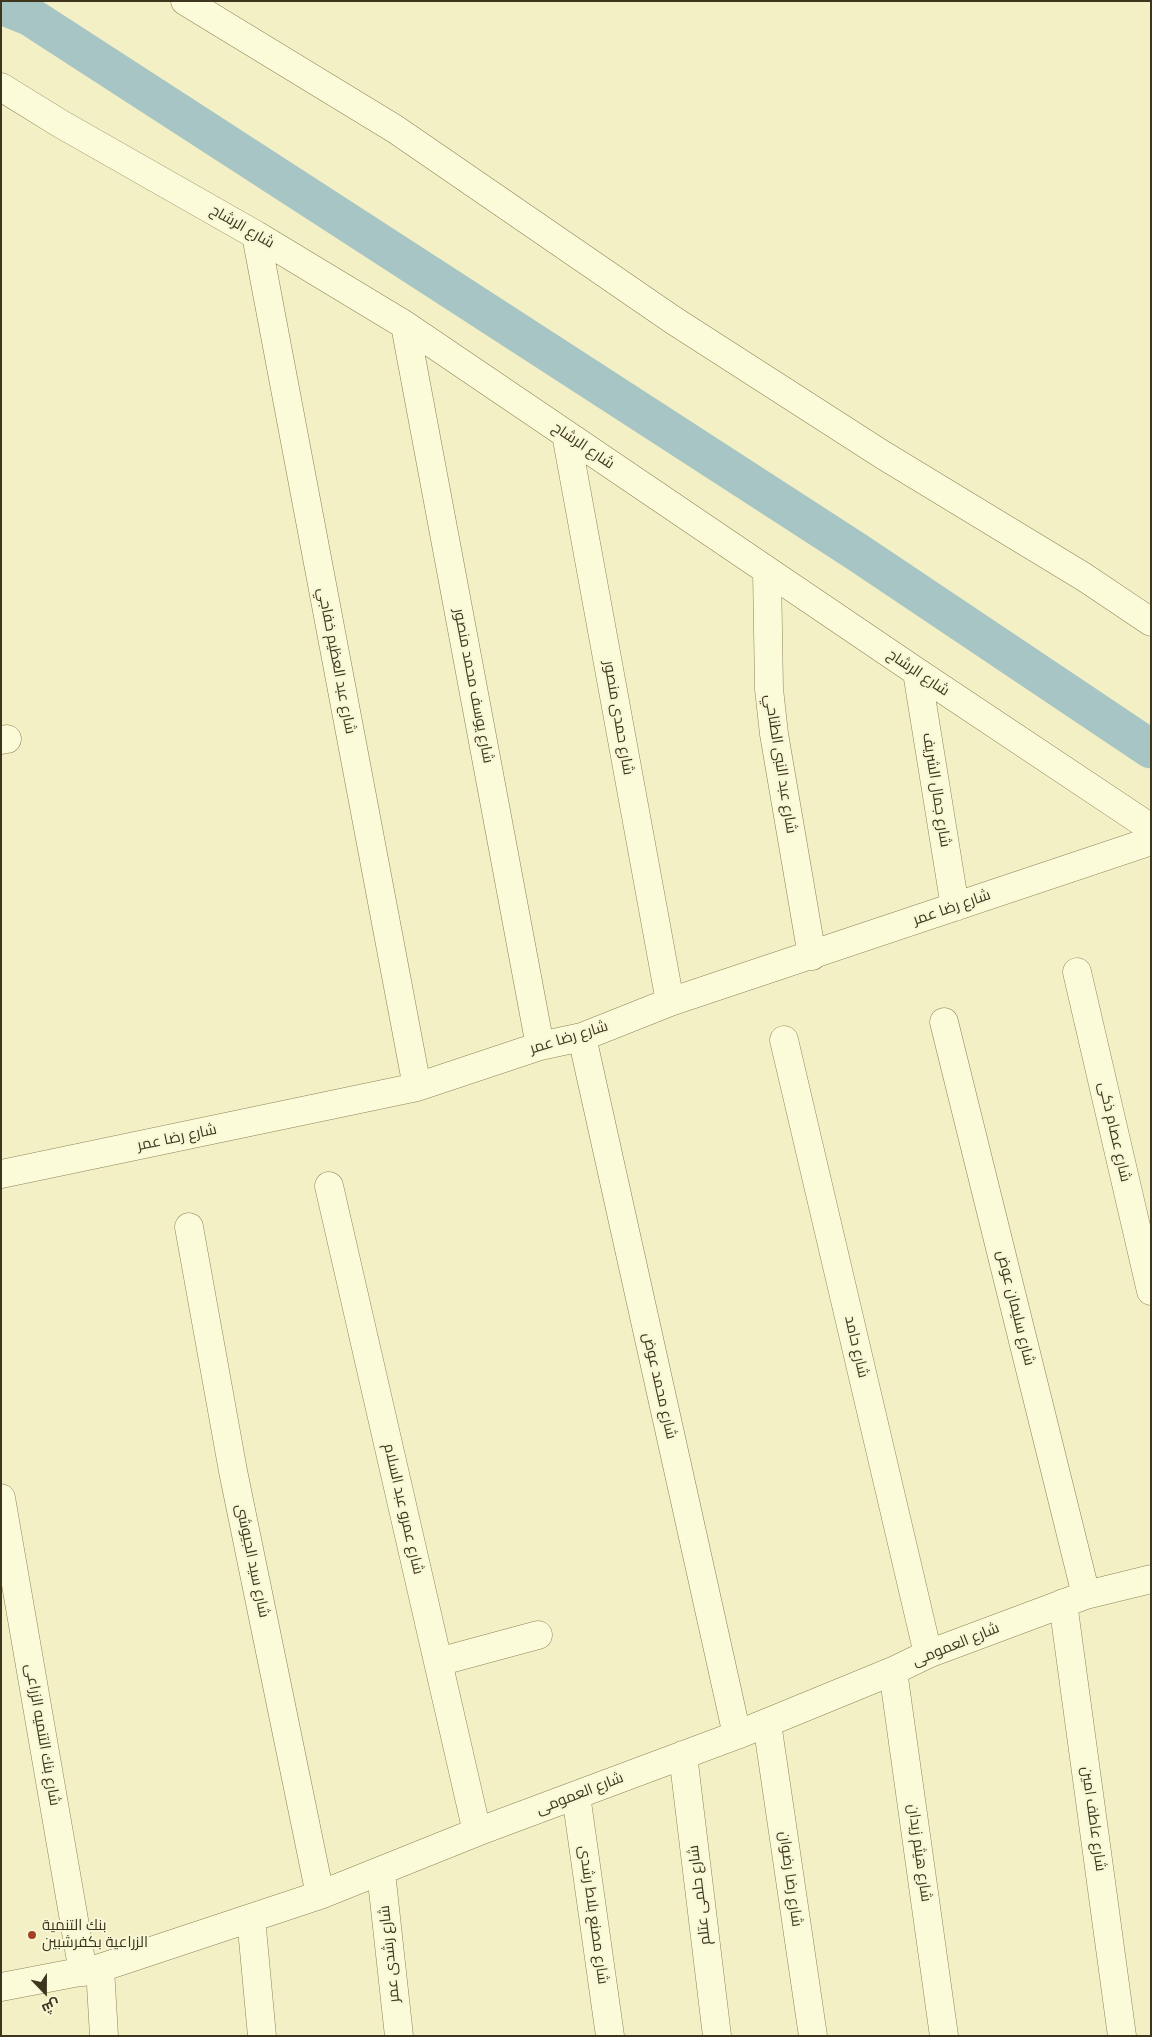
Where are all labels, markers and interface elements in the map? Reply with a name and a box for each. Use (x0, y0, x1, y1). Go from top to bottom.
street label: شارع الرشاح (207, 201, 277, 253)
street label: شارع الرشاح (549, 419, 617, 473)
street label: شارع عبد العظيم خفاجي (313, 586, 359, 736)
street label: شارع يوسف محمد منصور (449, 607, 497, 765)
street label: شارع الرشاح (884, 646, 952, 700)
street label: شارع حمدى منصور (599, 659, 637, 777)
street label: شارع عبد النبى الطناحي (760, 693, 800, 835)
street label: شارع جمال الشريف (918, 731, 954, 849)
street label: شارع رضا عمر (911, 886, 993, 930)
street label: شارع رضا عمر (528, 1018, 610, 1058)
street label: شارع عصام ذكى (1094, 1080, 1134, 1184)
street label: شارع رضا عمر (136, 1121, 218, 1155)
street label: شارع سليمان عوض (992, 1249, 1038, 1367)
street label: شارع حامد (840, 1314, 872, 1380)
street label: شارع محمد عوض (638, 1331, 680, 1441)
street label: شارع عمرو عبد السلام (379, 1442, 427, 1576)
street label: شارع سيد الجيوشى (231, 1502, 273, 1620)
street label: شارع العمومى (910, 1619, 1002, 1671)
street label: شارع بنك التنميه الزراعى (21, 1663, 63, 1807)
street label: شارع عاطف امين (1077, 1766, 1109, 1872)
street label: شارع العمومى (534, 1769, 626, 1819)
street label: شارع هيثم زيدان (903, 1803, 935, 1903)
street label: شارع رضا رضوان (774, 1830, 806, 1928)
street label: شارع مصنع بلاط رشدى (574, 1844, 612, 1986)
street label: شارع حلمى عتلم (685, 1844, 715, 1946)
street label: شارع رشدى عمر (376, 1904, 404, 2004)
place label: بنك التنمية الزراعية بكفرشبين (42, 1917, 148, 1952)
marker: بنك التنمية الزراعية بكفرشبين (26, 1929, 38, 1941)
north arrow (20, 1967, 70, 2017)
text: ش (40, 1996, 62, 2017)

